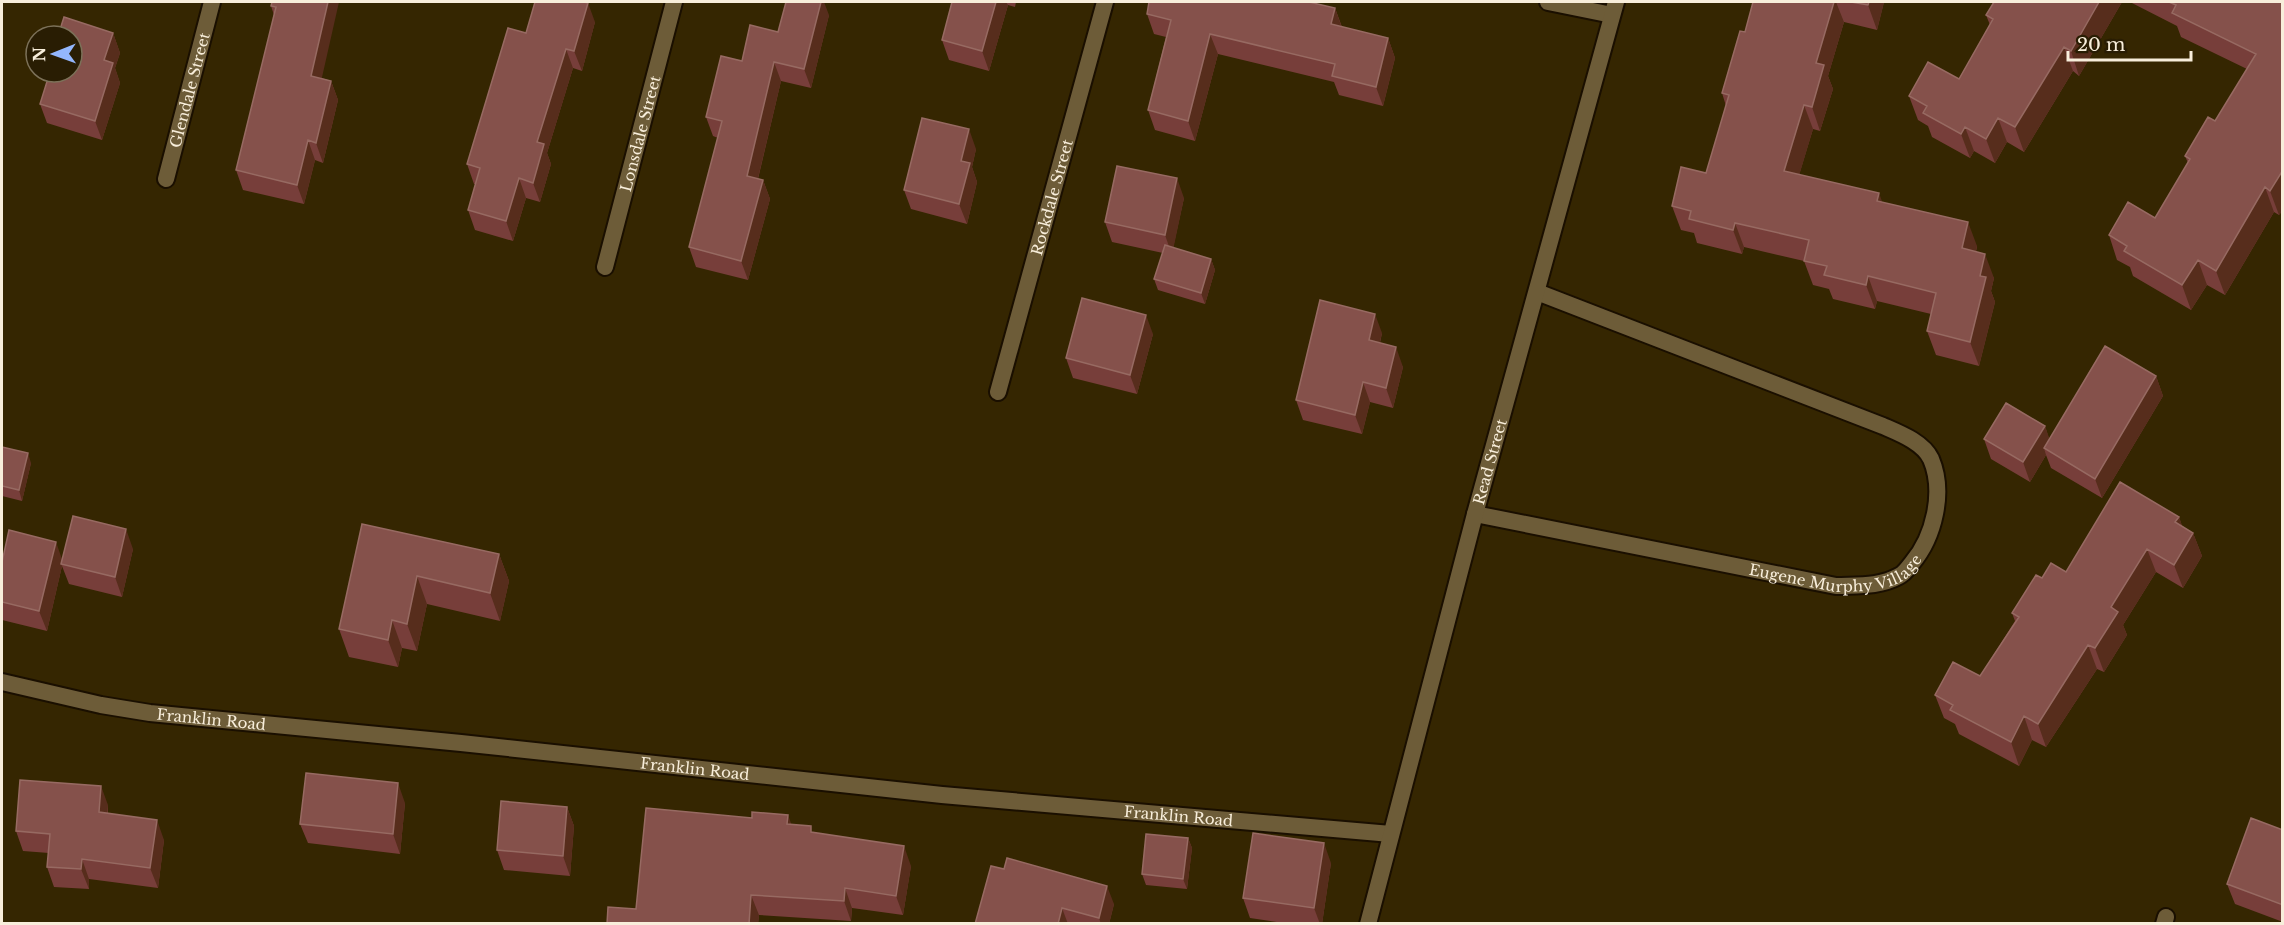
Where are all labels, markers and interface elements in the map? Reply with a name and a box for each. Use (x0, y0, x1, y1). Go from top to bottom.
north arrow (24, 24, 84, 84)
scale bar (2068, 24, 2191, 62)
street label: Glendale Street (165, 30, 213, 150)
text: 20 m (2077, 34, 2125, 56)
text: N (29, 47, 49, 62)
street label: Lonsdale Street (616, 73, 664, 194)
street label: Rockdale Street (1026, 137, 1077, 257)
street label: Read Street (1469, 416, 1510, 507)
street label: Eugene Murphy Village (1747, 550, 1925, 595)
street label: Franklin Road (156, 704, 267, 734)
street label: Franklin Road (639, 753, 750, 784)
street label: Franklin Road (1123, 801, 1234, 830)

